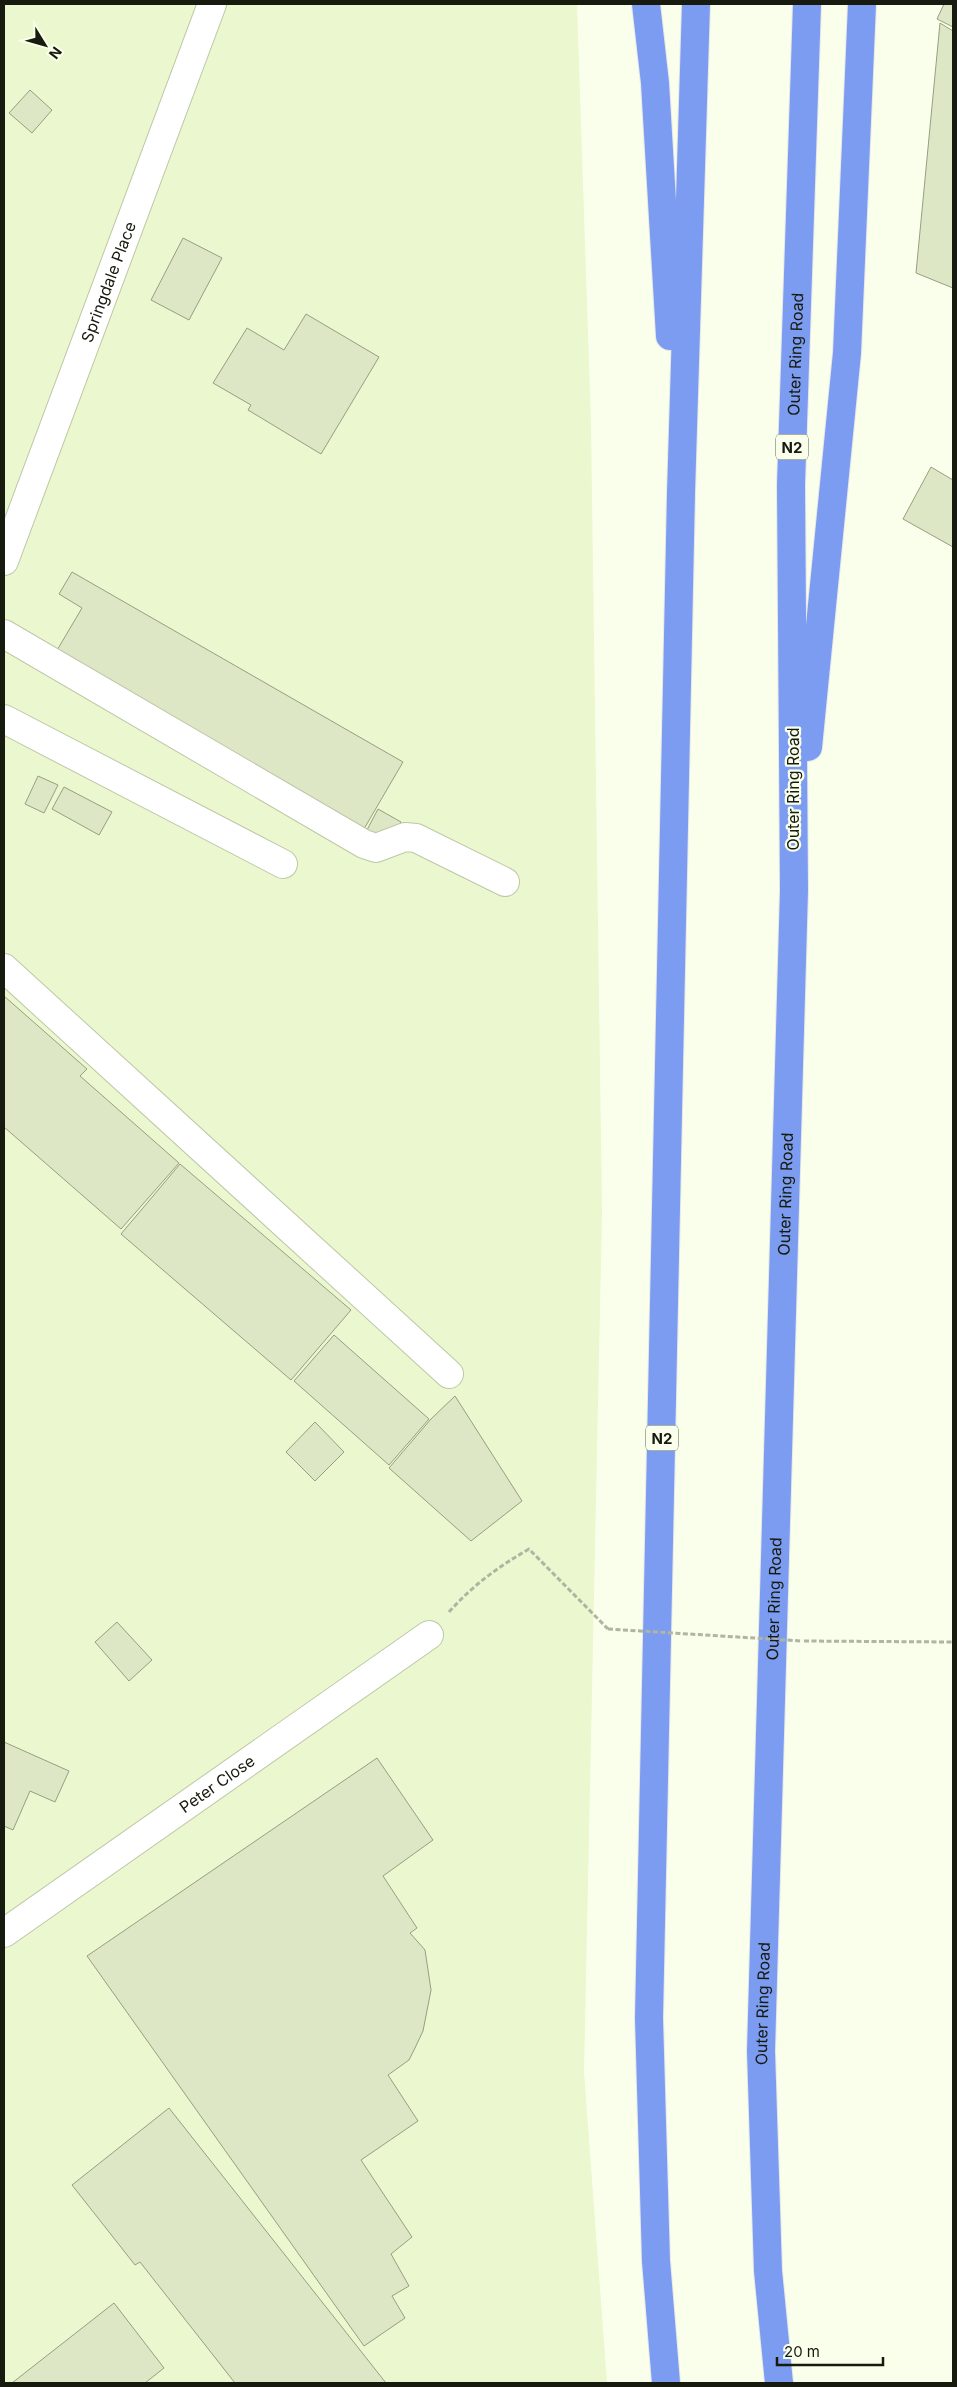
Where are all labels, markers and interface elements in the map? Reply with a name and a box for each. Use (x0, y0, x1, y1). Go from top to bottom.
north arrow (20, 20, 70, 70)
text: N (46, 44, 66, 63)
street label: Springdale Place (77, 219, 140, 345)
street label: Outer Ring Road (783, 292, 807, 416)
road number: N2 (776, 434, 808, 460)
street label: Outer Ring Road (783, 727, 803, 851)
street label: Outer Ring Road (774, 1132, 797, 1256)
road number: N2 (646, 1426, 678, 1450)
street label: Outer Ring Road (762, 1537, 786, 1661)
street label: Peter Close (175, 1750, 258, 1817)
street label: Outer Ring Road (751, 1942, 774, 2066)
scale bar (777, 2334, 883, 2366)
text: 20 m (784, 2342, 820, 2361)

